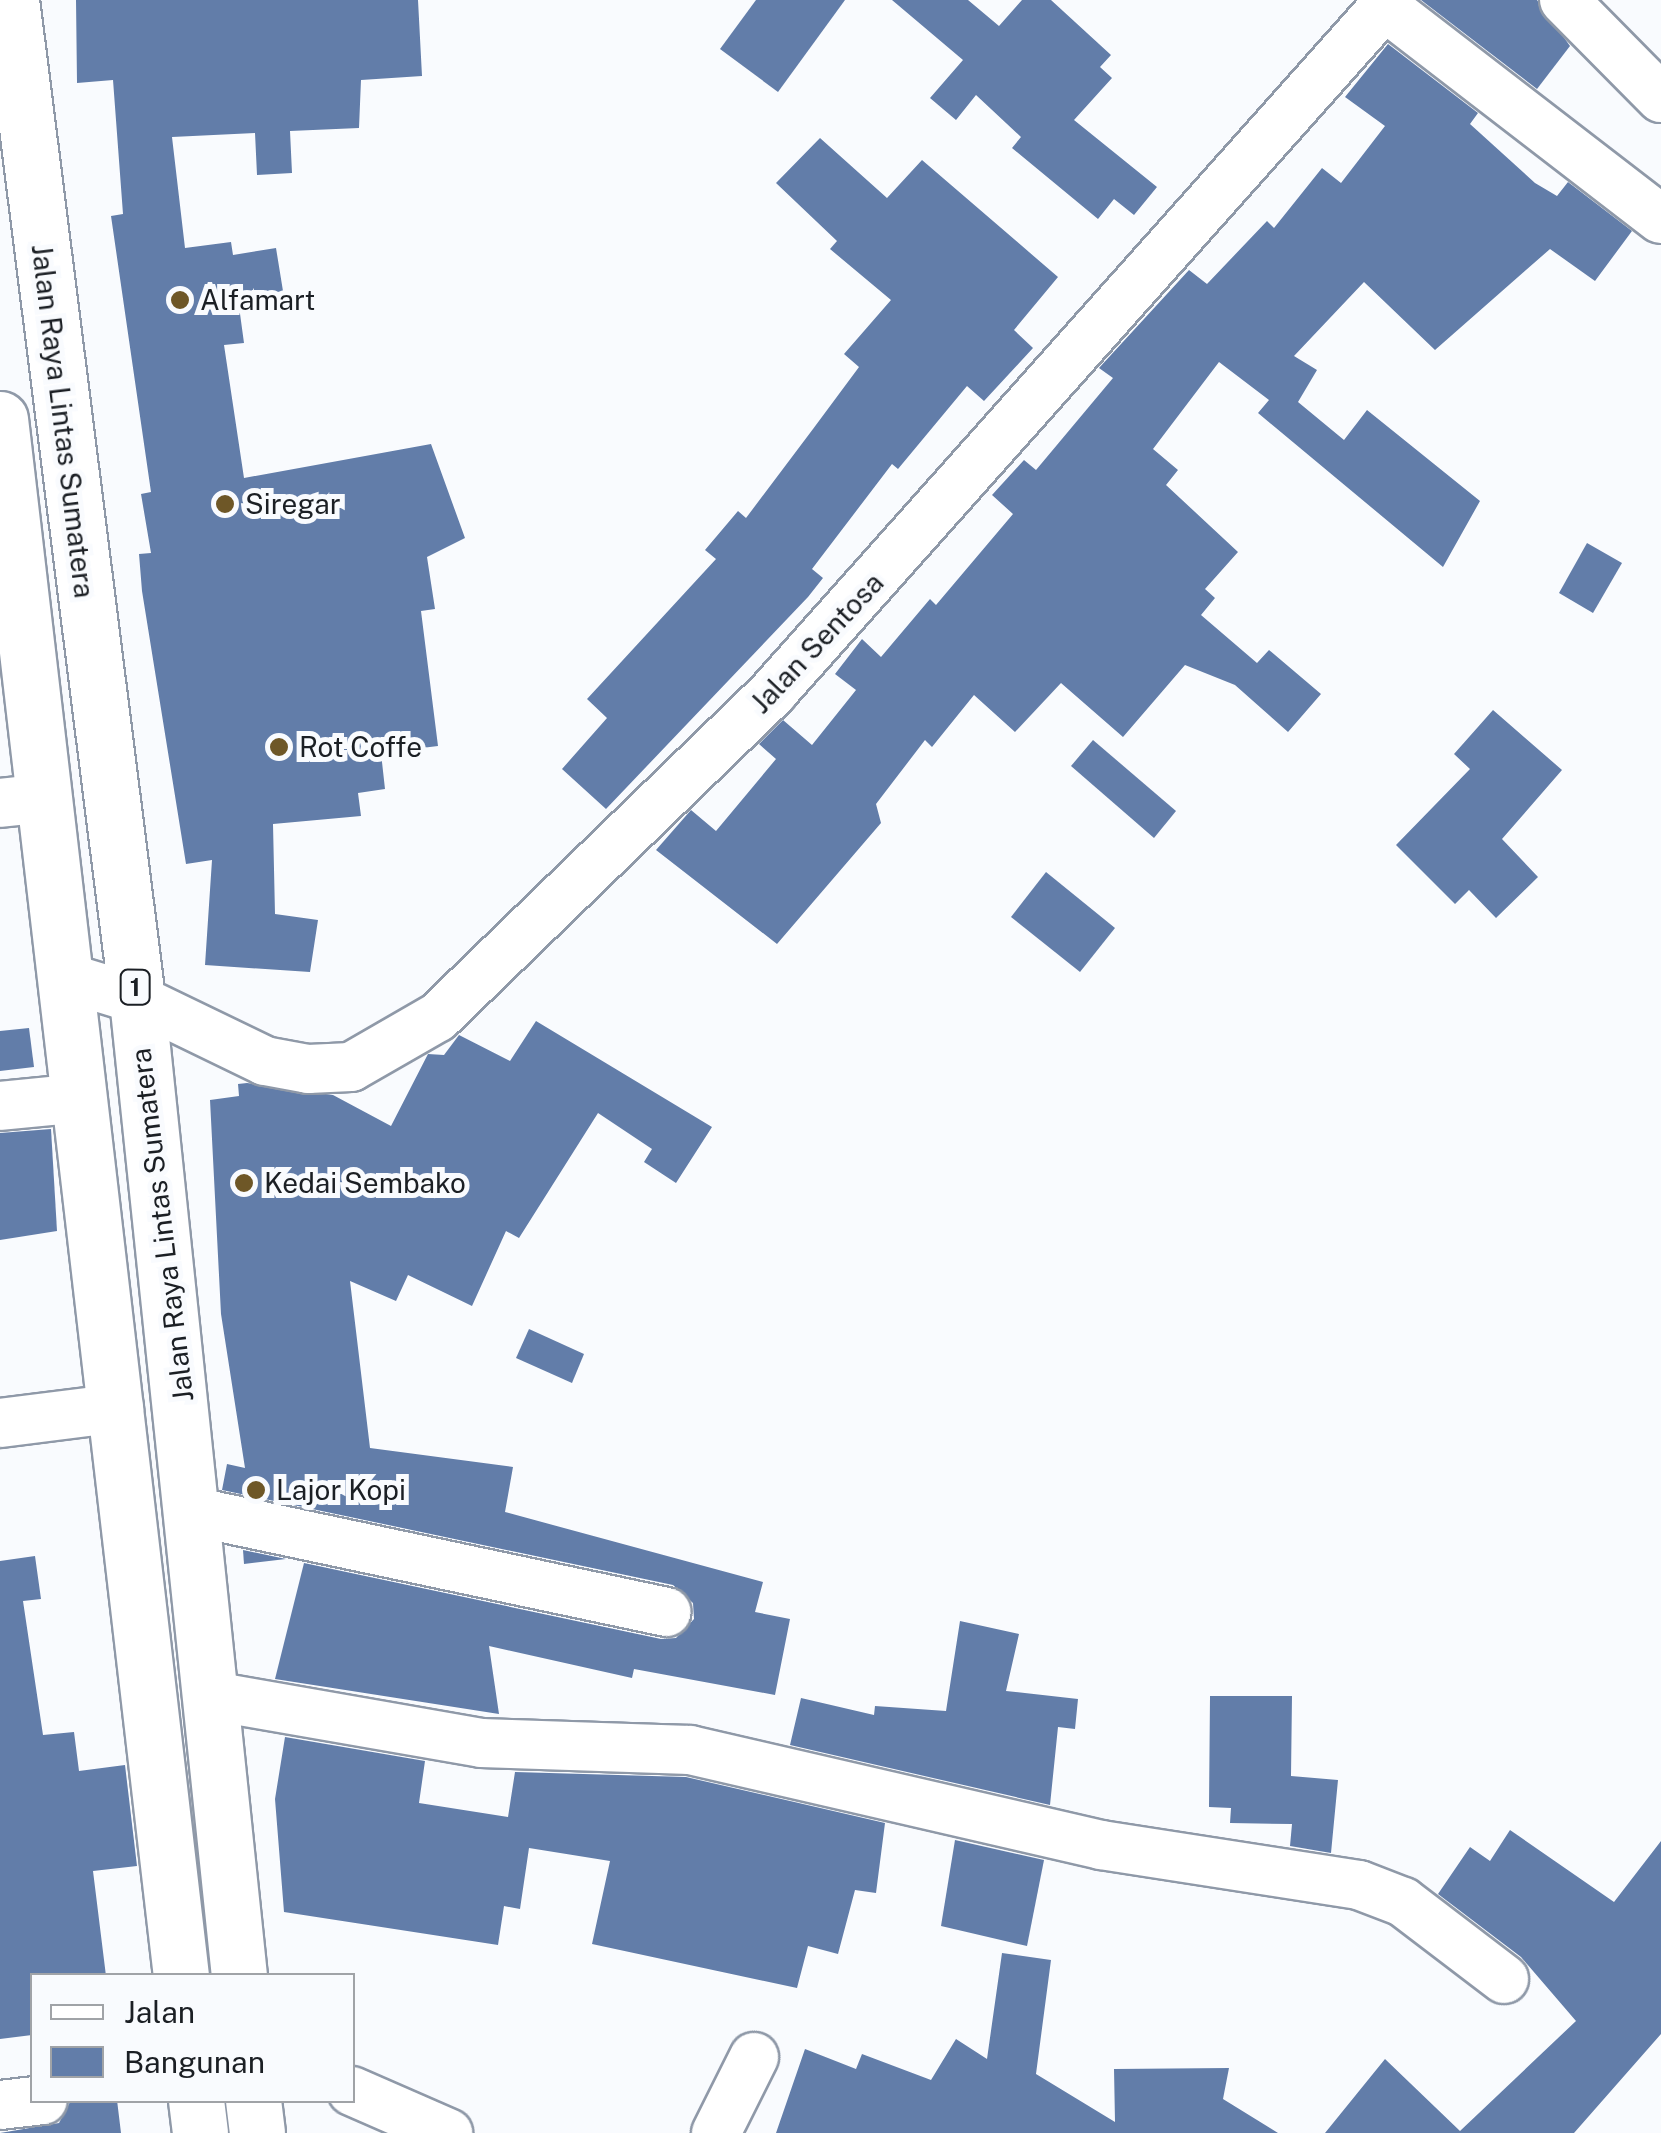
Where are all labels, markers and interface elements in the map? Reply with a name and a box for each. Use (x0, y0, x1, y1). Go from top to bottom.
street label: Jalan Raya Lintas Sumatera (25, 242, 101, 600)
place label: Alfamart (200, 283, 315, 317)
marker: Alfamart (169, 289, 191, 311)
place label: Siregar (245, 487, 341, 521)
marker: Siregar (214, 493, 236, 515)
street label: Jalan Sentosa (744, 566, 890, 720)
place label: Rot Coffe (299, 730, 422, 764)
marker: Rot Coffe (268, 736, 290, 758)
road number: 1 (118, 967, 152, 1007)
street label: Jalan Raya Lintas Sumatera (124, 1046, 200, 1404)
place label: Kedai Sembako (264, 1166, 466, 1200)
marker: Kedai Sembako (233, 1172, 255, 1194)
place label: Lajor Kopi (276, 1473, 406, 1507)
marker: Lajor Kopi (245, 1479, 267, 1501)
legend (30, 1973, 355, 2103)
text: Jalan (124, 1994, 195, 2030)
text: Bangunan (124, 2044, 265, 2080)

